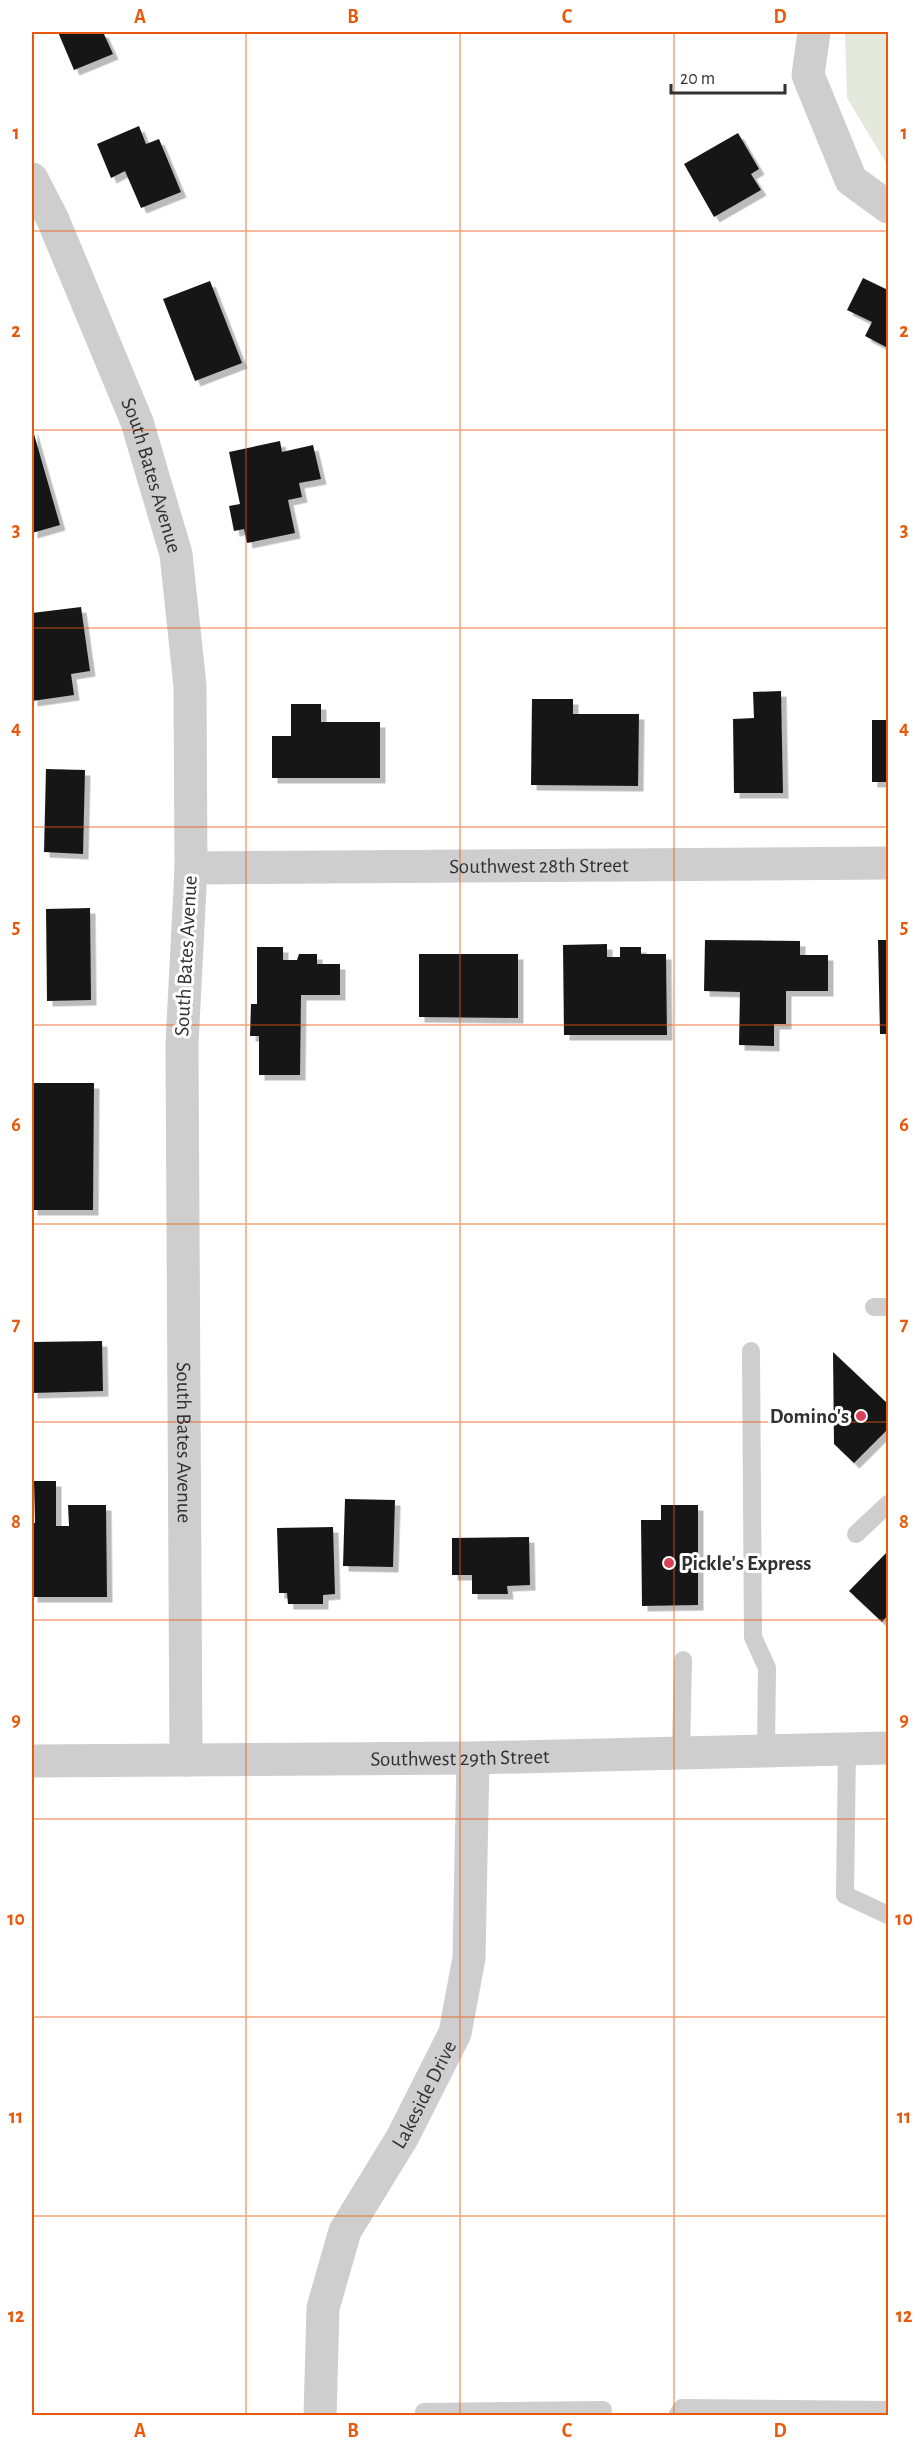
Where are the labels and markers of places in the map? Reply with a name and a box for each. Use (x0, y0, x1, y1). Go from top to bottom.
place label: Domino's (770, 1406, 849, 1427)
marker: Domino's (854, 1409, 868, 1423)
place label: Pickle's Express (681, 1553, 811, 1574)
marker: Pickle's Express (662, 1556, 676, 1570)

